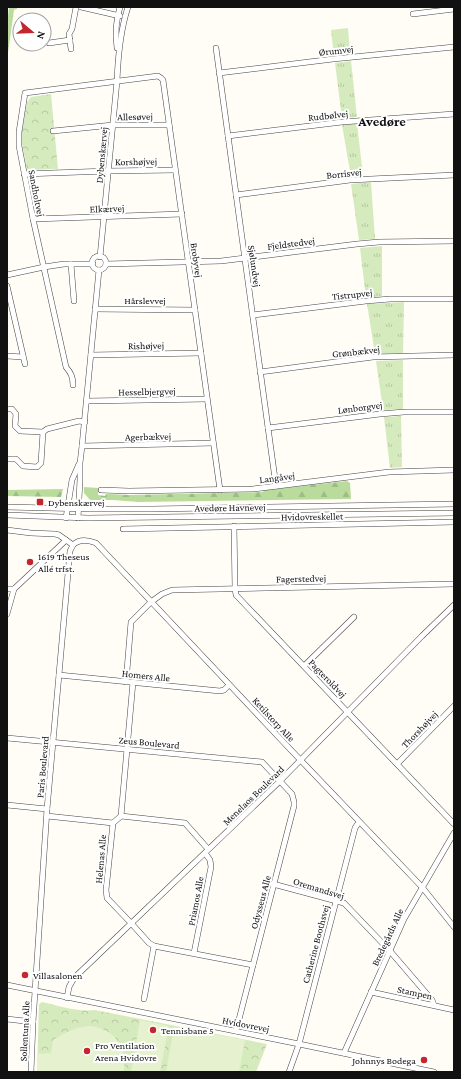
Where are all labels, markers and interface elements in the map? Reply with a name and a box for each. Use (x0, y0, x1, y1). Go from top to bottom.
north arrow (12, 12, 52, 52)
text: N (34, 30, 48, 41)
street label: Ørumvej (318, 43, 354, 59)
street label: Rudbølvej (308, 108, 349, 124)
street label: Allesøvej (117, 111, 153, 123)
district label: Avedøre (357, 113, 406, 129)
street label: Dybenskærvej (94, 126, 110, 184)
street label: Korshøjvej (115, 156, 157, 168)
street label: Borrisvej (326, 166, 362, 182)
street label: Sandholtvej (26, 169, 46, 218)
street label: Elkærvej (90, 202, 125, 216)
street label: Fjeldstedvej (267, 235, 316, 253)
street label: Brobyvej (188, 242, 204, 278)
street label: Sjølundvej (245, 244, 263, 288)
street label: Tistrupvej (331, 287, 373, 303)
street label: Hårslevvej (124, 295, 166, 307)
street label: Rishøjvej (128, 340, 164, 352)
street label: Grønbækvej (332, 344, 381, 360)
street label: Hesselbjergvej (118, 385, 176, 399)
street label: Lønborgvej (337, 399, 383, 417)
street label: Agerbækvej (125, 431, 171, 443)
street label: Langåvej (259, 470, 296, 486)
marker: Dybenskærvej (35, 497, 45, 507)
place label: Dybenskærvej (48, 497, 105, 509)
street label: Avedøre Havnevej (194, 501, 266, 515)
street label: Hvidovreskellet (281, 510, 344, 523)
place label: 1619 Theseus Allé trfst. (38, 551, 90, 574)
marker: 1619 Theseus Allé trfst. (25, 557, 35, 567)
street label: Fagerstedvej (276, 573, 326, 585)
street label: Pagteroldvej (306, 657, 349, 701)
street label: Homers Alle (121, 667, 171, 684)
street label: Ketilstorp Alle (250, 695, 297, 744)
street label: Thorshøjvej (399, 708, 440, 751)
street label: Zeus Boulevard (118, 734, 181, 751)
street label: Paris Boulevard (34, 735, 51, 798)
street label: Menelaos Boulevard (220, 763, 287, 827)
street label: Helenas Alle (93, 834, 108, 884)
street label: Odysseus Alle (248, 873, 273, 930)
street label: Priamos Alle (185, 875, 206, 927)
street label: Oremandsvej (292, 875, 346, 902)
street label: Catherine Boothsvej (300, 904, 332, 985)
street label: Bredegårds Alle (369, 906, 406, 968)
marker: Villasalonen (20, 970, 30, 980)
place label: Villasalonen (33, 970, 83, 981)
street label: Stampen (396, 983, 434, 1002)
street label: Sollentuna Alle (17, 1000, 32, 1062)
street label: Hvidovrevej (221, 1015, 270, 1035)
marker: Tennisbane 5 (148, 1025, 158, 1035)
place label: Tennisbane 5 (161, 1025, 214, 1036)
place label: Pro Ventilation Arena Hvidovre (95, 1040, 157, 1063)
marker: Pro Ventilation Arena Hvidovre (82, 1046, 92, 1056)
place label: Johnnys Bodega (351, 1055, 416, 1066)
marker: Johnnys Bodega (419, 1055, 429, 1065)

